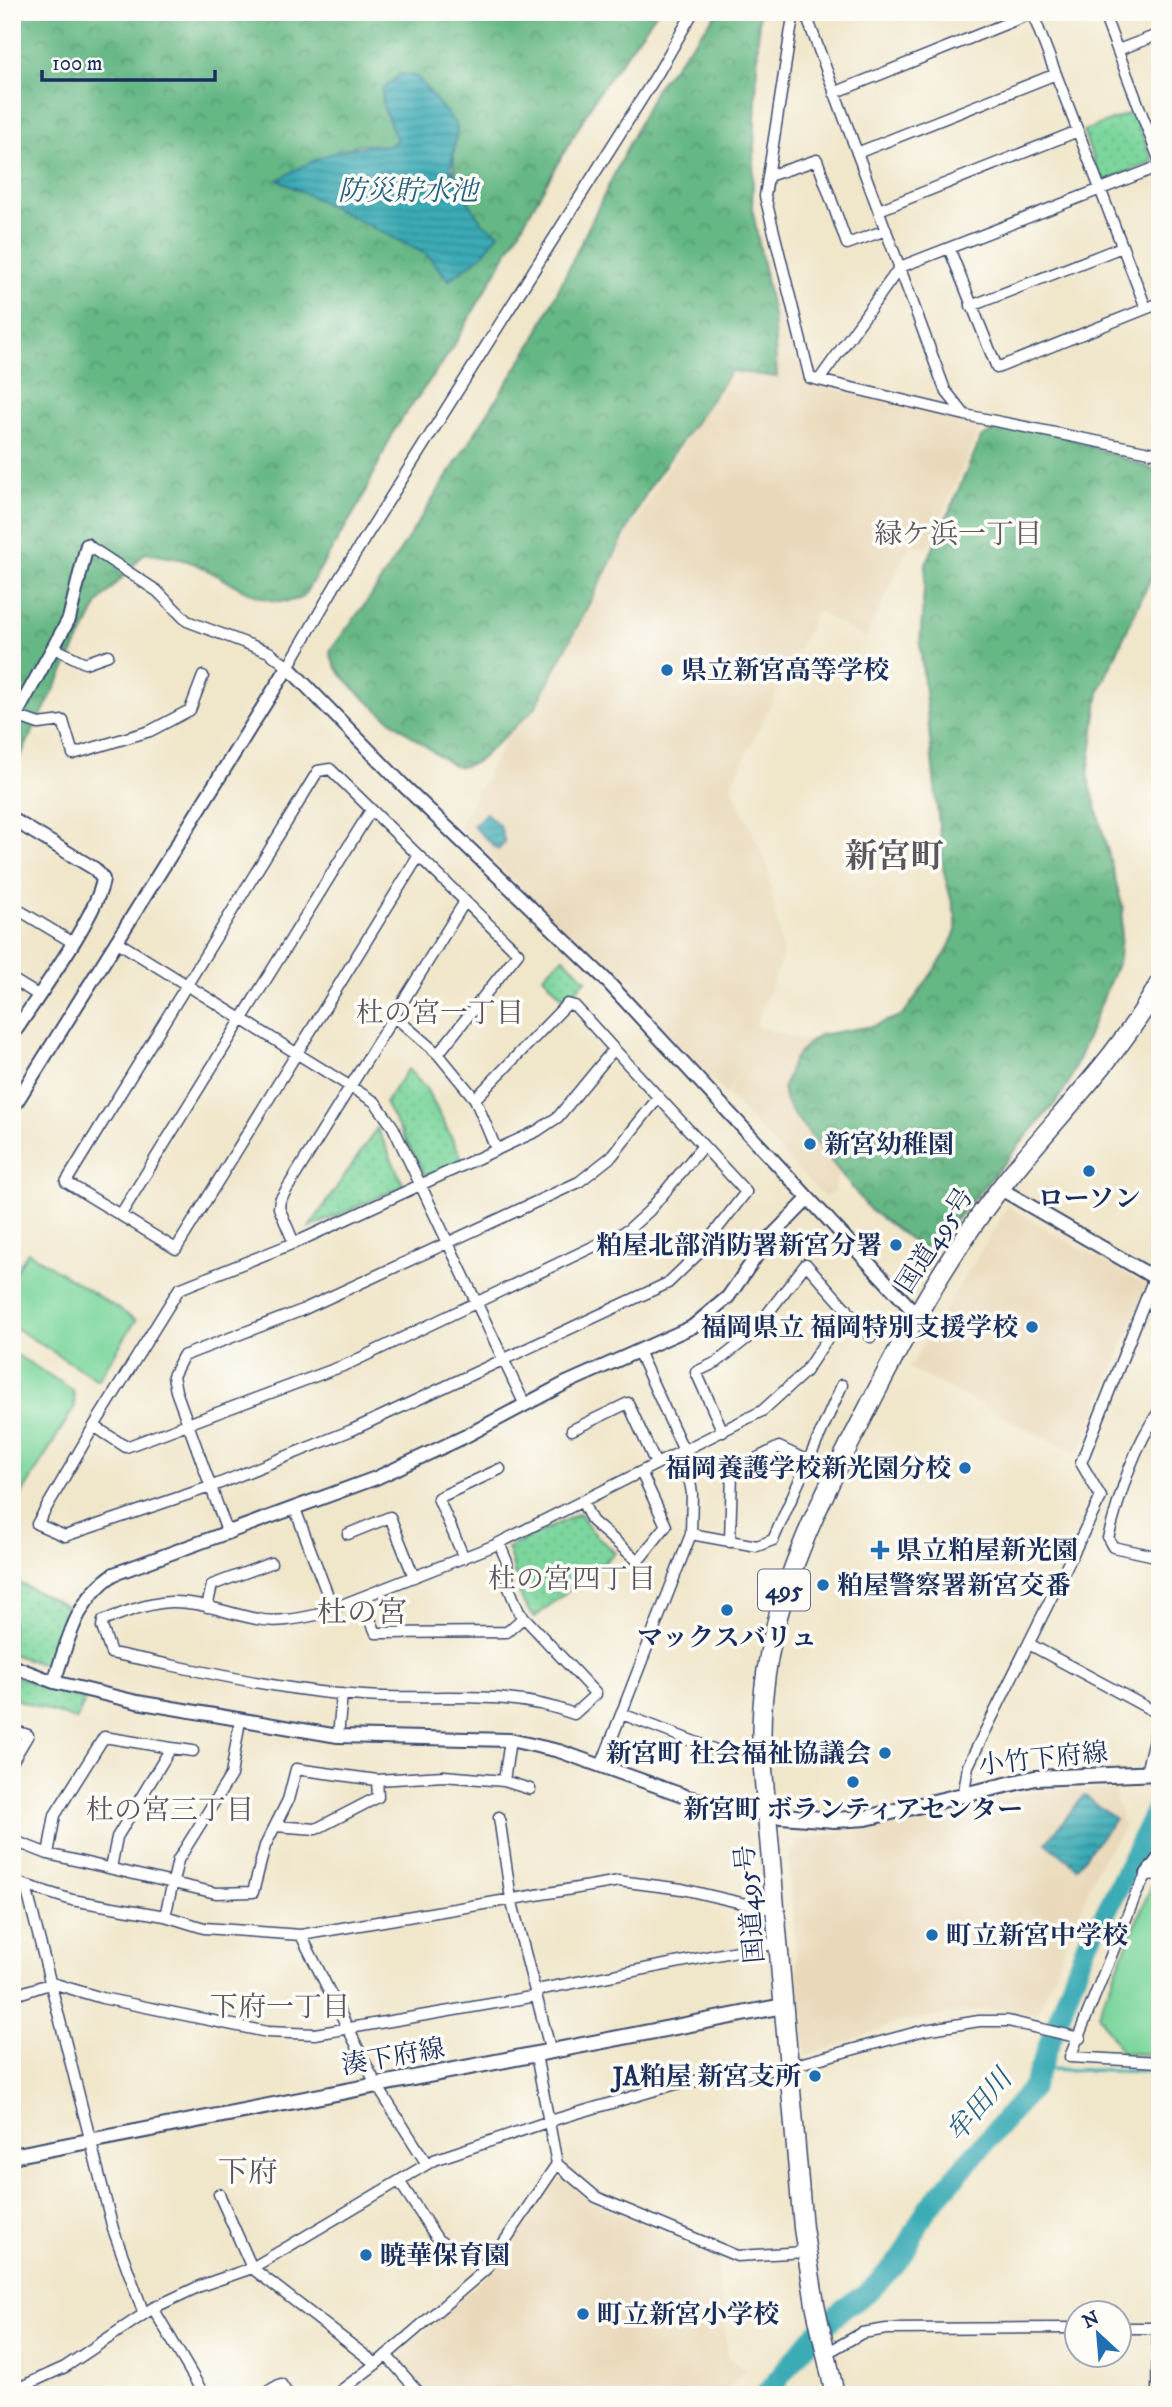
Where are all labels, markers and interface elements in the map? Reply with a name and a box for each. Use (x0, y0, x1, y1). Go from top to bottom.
scale bar (42, 38, 215, 82)
text: 100 m (52, 51, 103, 77)
water label: 防災貯水池 (338, 174, 481, 209)
district label: 緑ケ浜一丁目 (874, 517, 1042, 552)
place label: 県立新宮高等学校 (681, 655, 889, 688)
marker: 県立新宮高等学校 (659, 662, 675, 678)
district label: 新宮町 (845, 837, 944, 878)
district label: 杜の宮一丁目 (356, 996, 524, 1031)
place label: 新宮幼稚園 (824, 1129, 954, 1162)
marker: 新宮幼稚園 (802, 1136, 818, 1152)
marker: ローソン (1081, 1163, 1097, 1179)
street label: 国道495号 (889, 1182, 981, 1300)
place label: ローソン (1038, 1183, 1140, 1216)
place label: 粕屋北部消防署新宮分署 (596, 1230, 882, 1263)
marker: 粕屋北部消防署新宮分署 (888, 1237, 904, 1253)
place label: 福岡県立 福岡特別支援学校 (700, 1312, 1018, 1345)
marker: 福岡県立 福岡特別支援学校 (1024, 1319, 1040, 1335)
place label: 福岡養護学校新光園分校 (665, 1453, 951, 1486)
marker: 福岡養護学校新光園分校 (957, 1460, 973, 1476)
place label: 県立粕屋新光園 (896, 1535, 1078, 1568)
marker: 県立粕屋新光園 (870, 1540, 890, 1560)
district label: 杜の宮四丁目 (488, 1562, 656, 1597)
road number: 495 (758, 1570, 810, 1610)
place label: 粕屋警察署新宮交番 (837, 1570, 1071, 1603)
marker: 粕屋警察署新宮交番 (815, 1577, 831, 1593)
district label: 杜の宮 (317, 1595, 407, 1632)
marker: マックスバリュ (719, 1602, 735, 1618)
place label: マックスバリュ (637, 1622, 817, 1655)
street label: 小竹下府線 (977, 1736, 1110, 1783)
place label: 新宮町 社会福祉協議会 (605, 1738, 871, 1771)
marker: 新宮町 社会福祉協議会 (877, 1745, 893, 1761)
marker: 新宮町 ボランティアセンター (845, 1774, 861, 1790)
district label: 杜の宮三丁目 (86, 1793, 254, 1828)
place label: 新宮町 ボランティアセンター (683, 1794, 1023, 1827)
street label: 国道495号 (729, 1843, 772, 1965)
place label: 町立新宮中学校 (946, 1920, 1128, 1953)
marker: 町立新宮中学校 (924, 1927, 940, 1943)
district label: 下府一丁目 (210, 1990, 350, 2025)
street label: 湊下府線 (339, 2032, 447, 2083)
water label: 牟田川 (939, 2060, 1021, 2149)
place label: JA粕屋 新宮支所 (610, 2061, 801, 2094)
marker: JA粕屋 新宮支所 (807, 2068, 823, 2084)
district label: 下府 (218, 2155, 278, 2192)
place label: 暁華保育園 (380, 2240, 510, 2273)
marker: 暁華保育園 (358, 2247, 374, 2263)
north arrow (1064, 2298, 1134, 2368)
place label: 町立新宮小学校 (597, 2299, 779, 2332)
marker: 町立新宮小学校 (575, 2306, 591, 2322)
text: N (1079, 2306, 1104, 2334)

